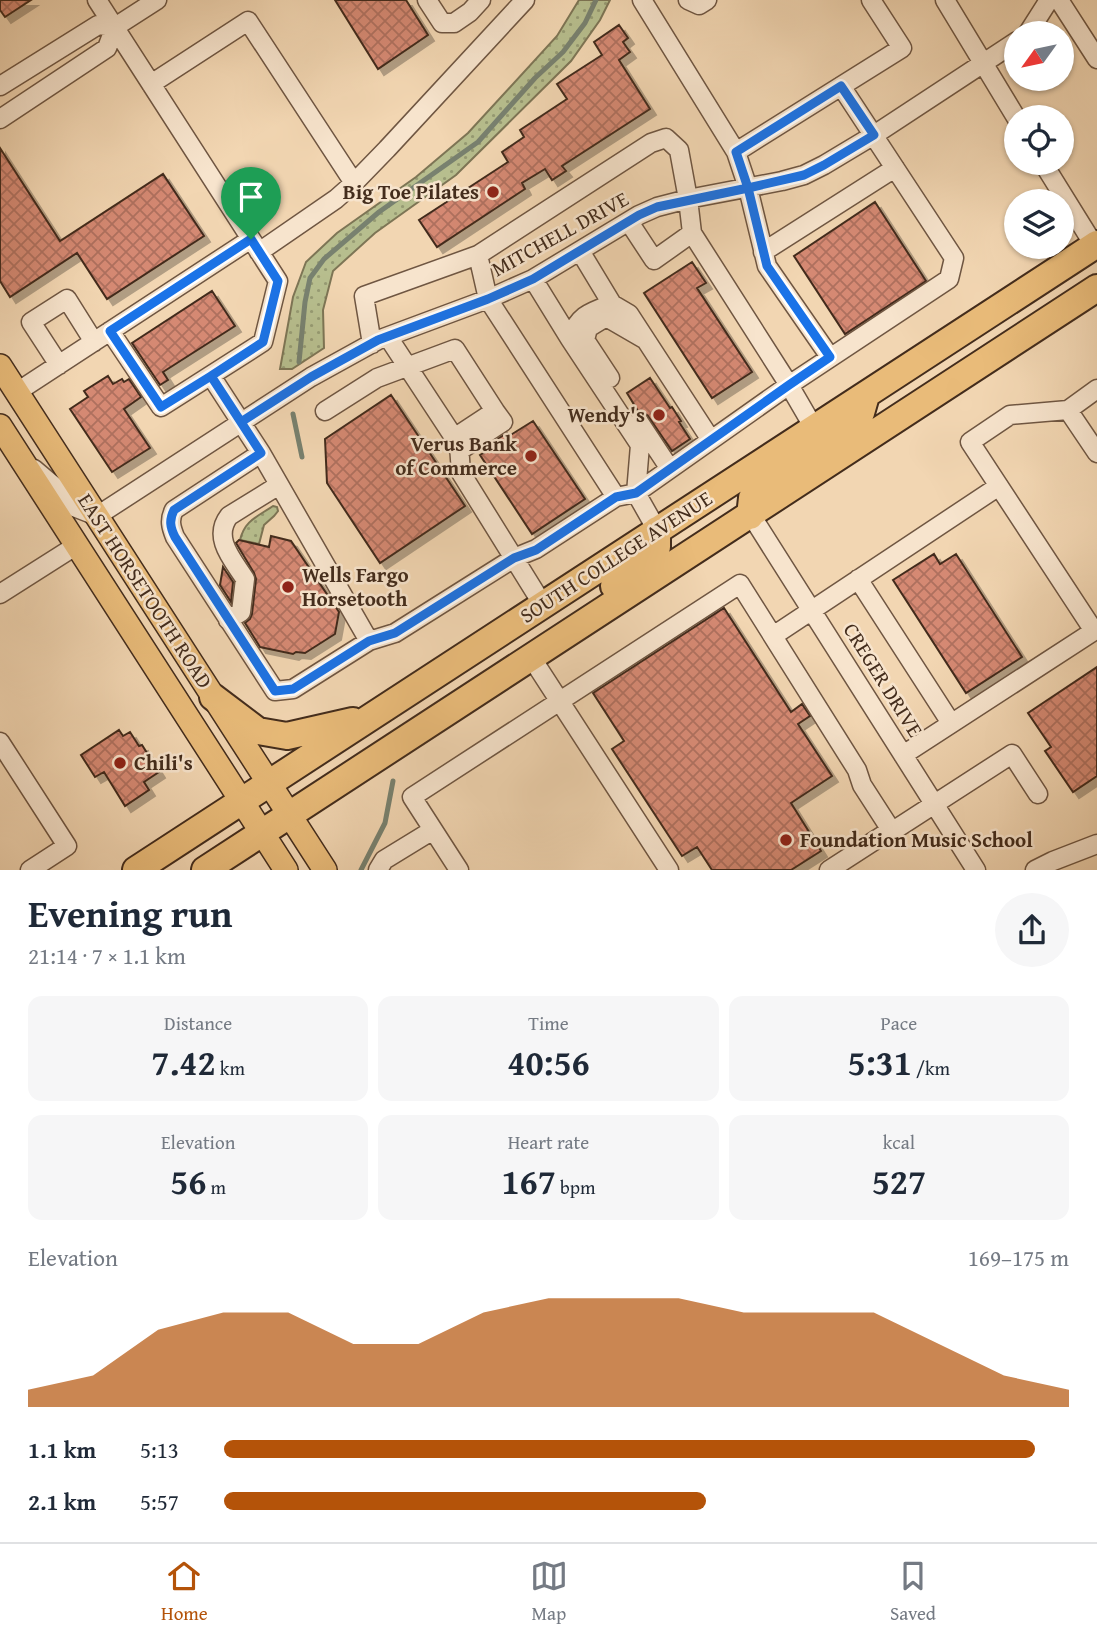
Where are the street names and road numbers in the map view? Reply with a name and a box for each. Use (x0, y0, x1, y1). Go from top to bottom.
street label: MITCHELL DRIVE (486, 183, 634, 284)
street label: SOUTH COLLEGE AVENUE (513, 482, 718, 631)
street label: EAST HORSETOOTH ROAD (71, 487, 220, 694)
street label: CREGER DRIVE (836, 617, 931, 743)

